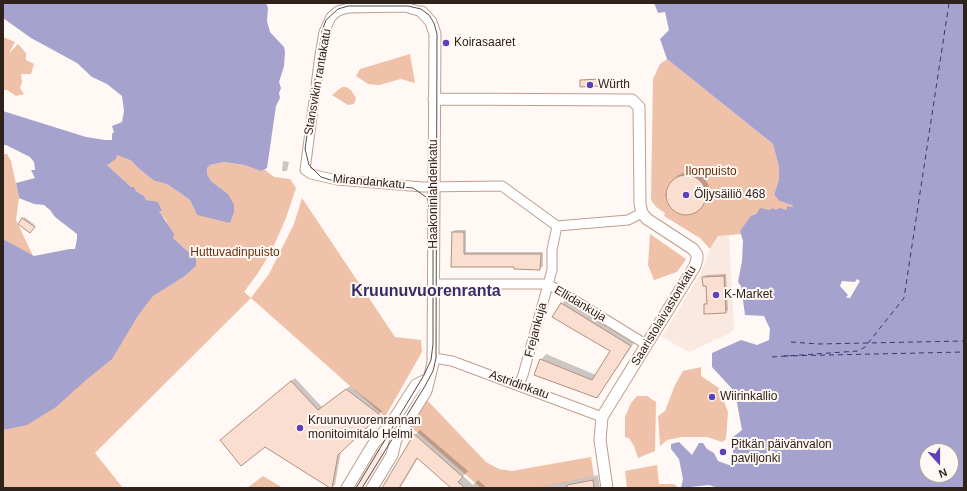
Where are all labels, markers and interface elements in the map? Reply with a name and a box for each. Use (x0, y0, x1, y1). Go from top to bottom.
street label: Stansvikin rantakatu (302, 28, 334, 136)
place label: Koirasaaret (454, 36, 515, 50)
marker: Koirasaaret (441, 38, 451, 48)
place label: Würth (598, 78, 630, 92)
marker: Würth (585, 80, 595, 90)
street label: Haakoninlahdenkatu (427, 139, 441, 249)
park label: Ilonpuisto (685, 165, 737, 179)
street label: Mirandankatu (332, 172, 406, 192)
place label: Öljysäiliö 468 (694, 188, 765, 202)
marker: Öljysäiliö 468 (681, 190, 691, 200)
park label: Huttuvadinpuisto (190, 246, 280, 260)
street label: Saaristolaivastonkatu (628, 263, 700, 369)
district label: Kruunuvuorenranta (351, 282, 501, 302)
street label: Ellidankuja (551, 283, 609, 325)
place label: K-Market (724, 288, 773, 302)
marker: K-Market (711, 290, 721, 300)
street label: Frejankuja (522, 301, 550, 359)
street label: Astridinkatu (487, 368, 551, 402)
place label: Wiirinkallio (720, 390, 777, 404)
marker: Wiirinkallio (707, 392, 717, 402)
place label: Kruunuvuorenrannan monitoimitalo Helmi (308, 414, 421, 442)
marker: Kruunuvuorenrannan monitoimitalo Helmi (295, 423, 305, 433)
place label: Pitkän päivänvalon paviljonki (731, 438, 832, 466)
north arrow (919, 443, 959, 483)
marker: Pitkän päivänvalon paviljonki (718, 447, 728, 457)
text: N (937, 466, 949, 480)

